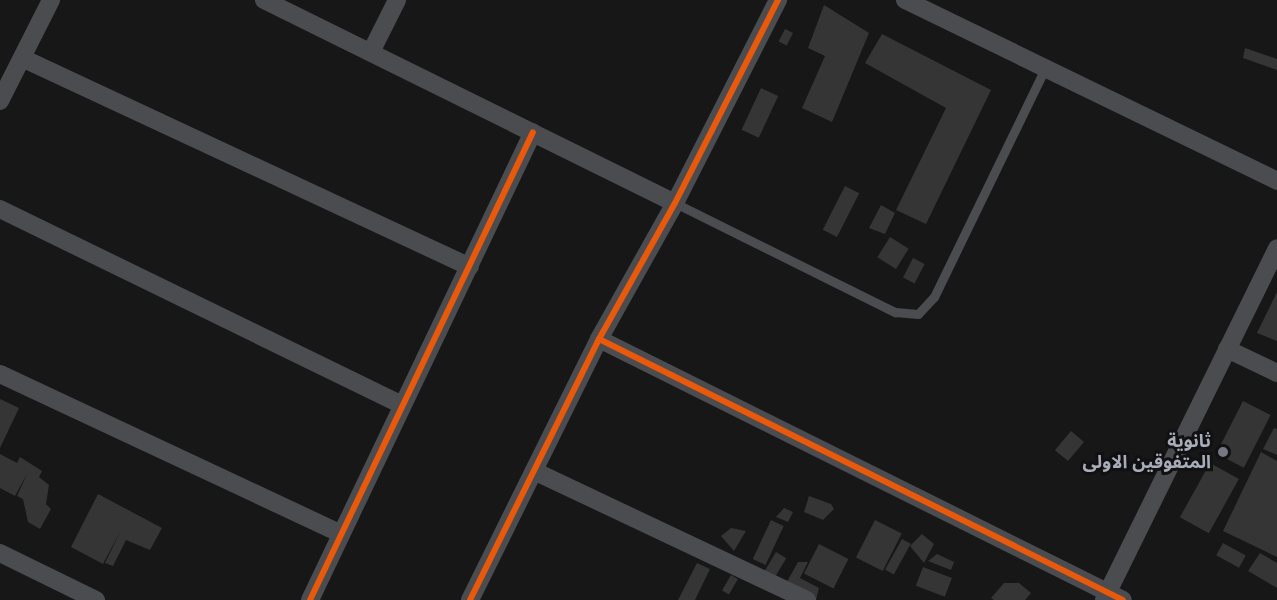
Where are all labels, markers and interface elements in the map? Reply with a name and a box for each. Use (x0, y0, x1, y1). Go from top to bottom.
place label: ثانوية المتفوقين الاولى (1082, 431, 1211, 474)
marker: ثانوية المتفوقين الاولى (1216, 445, 1230, 459)

